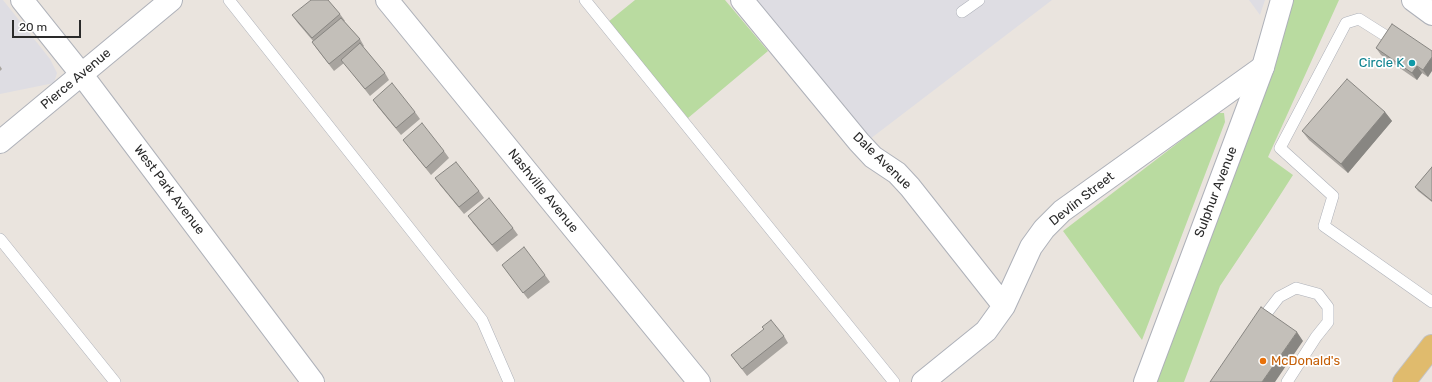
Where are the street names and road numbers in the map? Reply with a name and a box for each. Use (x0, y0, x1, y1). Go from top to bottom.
street label: Pierce Avenue (38, 45, 114, 113)
street label: Dale Avenue (850, 129, 914, 193)
street label: West Park Avenue (130, 142, 208, 238)
street label: Sulphur Avenue (1191, 144, 1241, 240)
street label: Nashville Avenue (504, 146, 582, 236)
street label: Devlin Street (1046, 169, 1118, 229)

